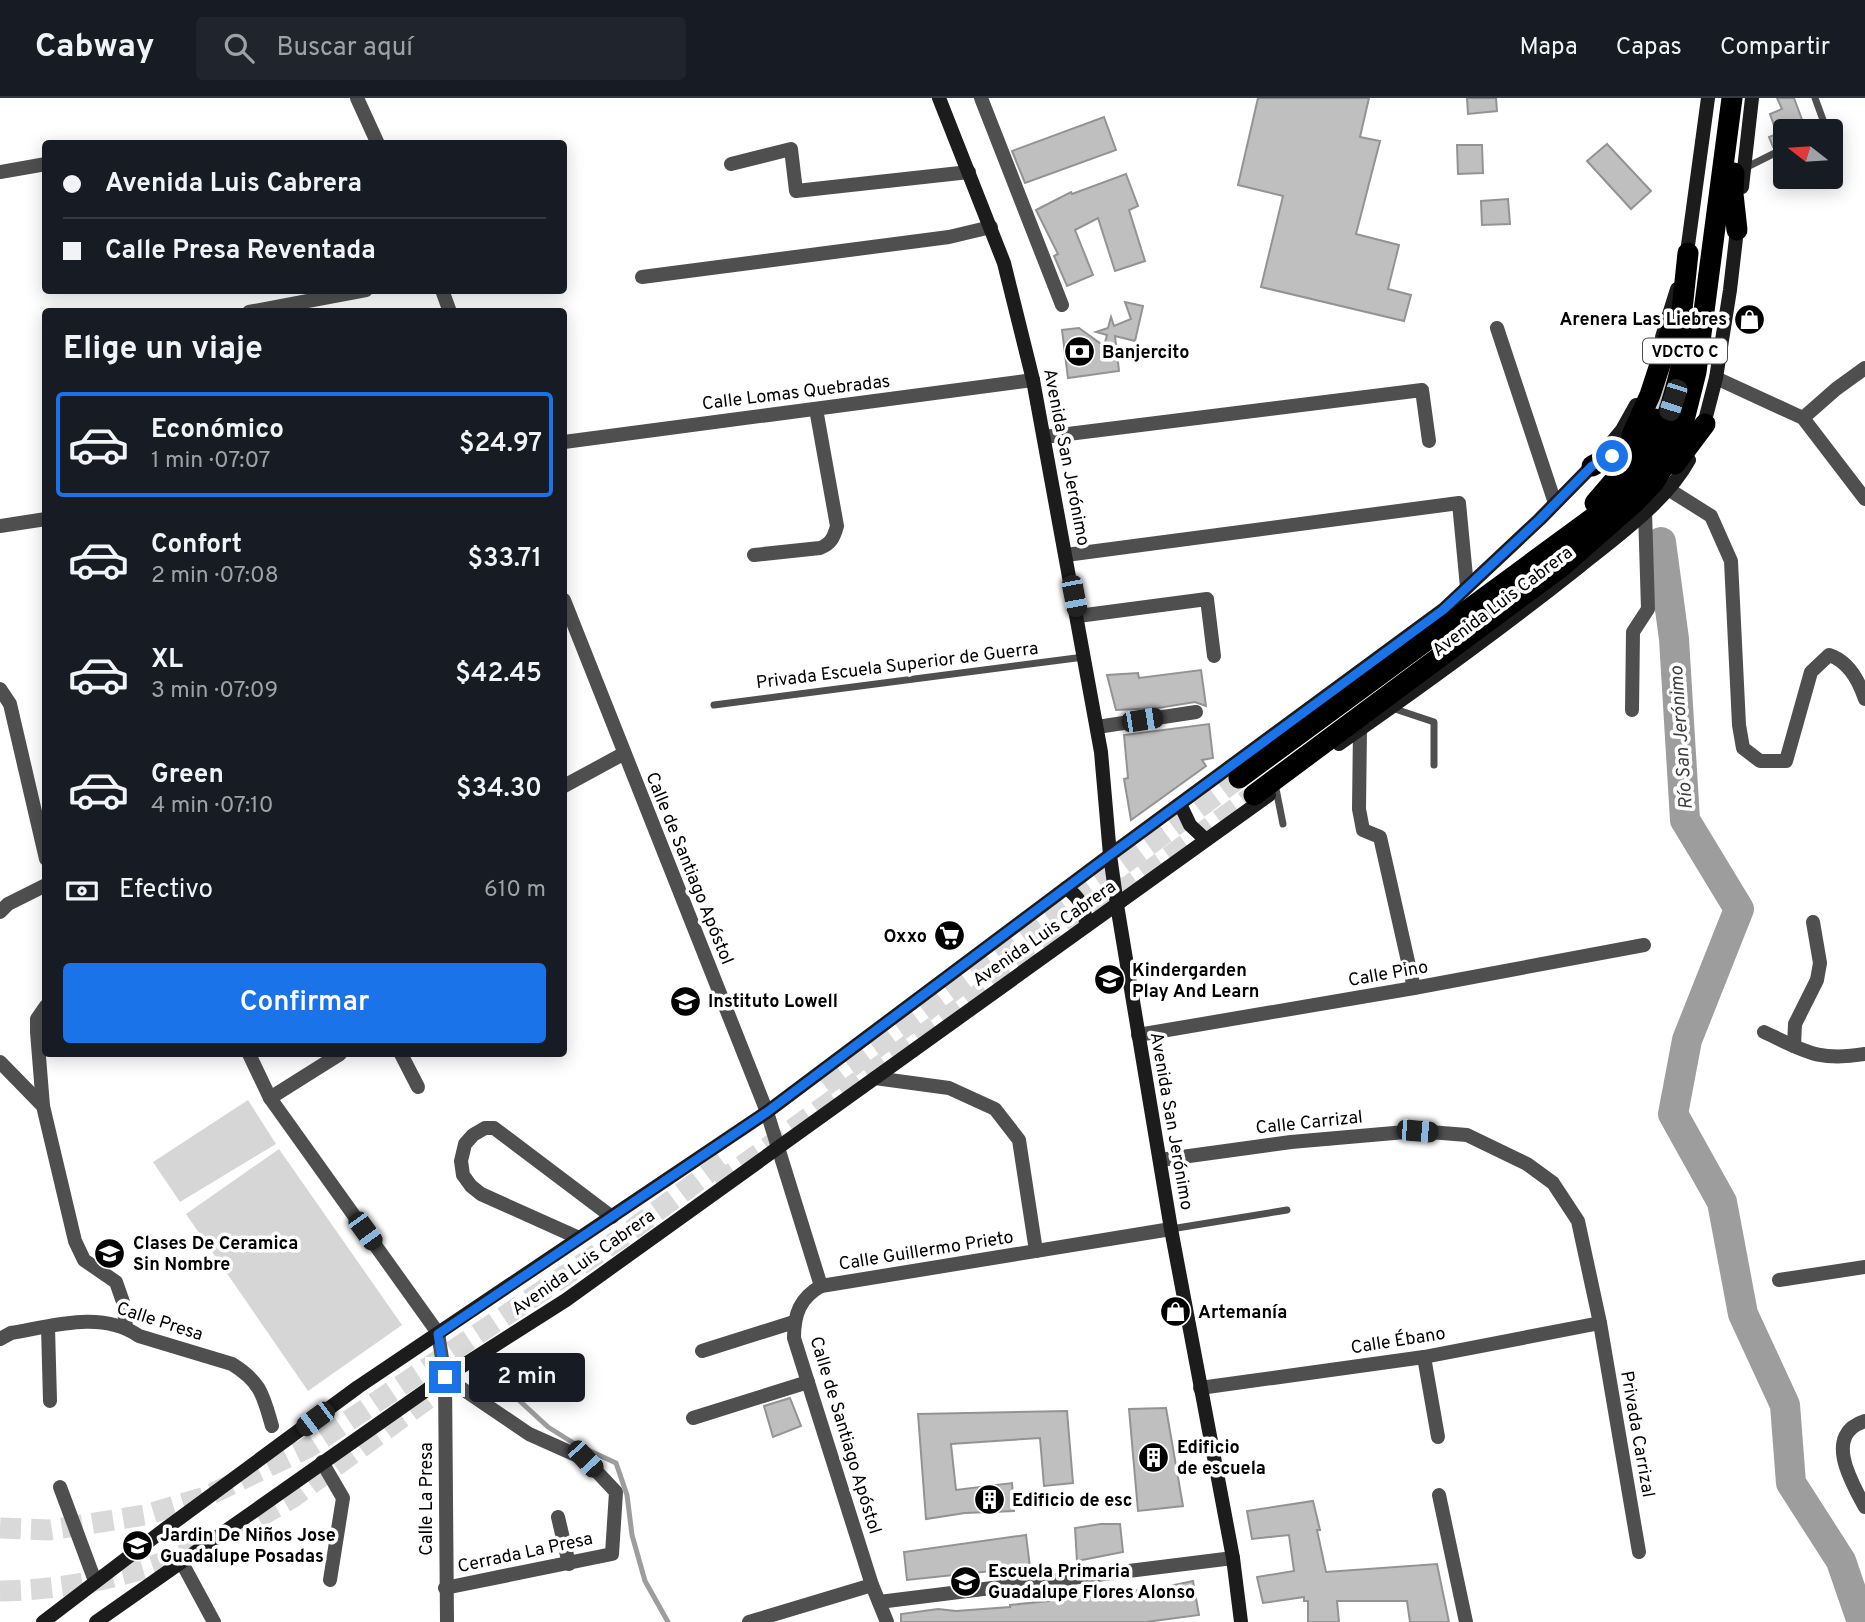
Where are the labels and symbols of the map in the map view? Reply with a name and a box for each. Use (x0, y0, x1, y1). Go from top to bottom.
north arrow (1773, 119, 1843, 189)
shop icon: Arenera Las Liebres (1733, 302, 1767, 336)
place label: Arenera Las Liebres (1559, 309, 1727, 332)
bank icon: Banjercito (1062, 335, 1096, 369)
road number: VDCTO C (1643, 339, 1727, 364)
place label: Banjercito (1102, 342, 1190, 365)
street label: Avenida San Jerónimo (1037, 367, 1094, 548)
street label: Calle Lomas Quebradas (701, 371, 892, 416)
car (1657, 377, 1690, 423)
route start (1596, 440, 1628, 472)
street label: Avenida Luis Cabrera (1428, 542, 1578, 663)
car (1060, 573, 1089, 619)
street label: Privada Escuela Superior de Guerra (755, 638, 1040, 695)
water label: Río San Jerónimo (1665, 664, 1699, 810)
car (1120, 706, 1165, 734)
street label: Calle de Santiago Apóstol (639, 769, 738, 968)
street label: Avenida Luis Cabrera (969, 876, 1121, 992)
supermarket icon: Oxxo (933, 919, 967, 953)
place label: Oxxo (884, 926, 927, 949)
street label: Calle Pino (1346, 956, 1430, 993)
place label: Kindergarden Play And Learn (1132, 960, 1259, 1004)
school or university icon: Kindergarden Play And Learn (1092, 963, 1126, 997)
school or university icon: Instituto Lowell (668, 984, 702, 1018)
place label: Instituto Lowell (708, 991, 838, 1014)
street label: Avenida San Jerónimo (1144, 1031, 1197, 1212)
street label: Calle Carrizal (1255, 1106, 1364, 1141)
car (1396, 1119, 1439, 1143)
street label: Avenida Luis Cabrera (508, 1205, 660, 1321)
car (345, 1208, 386, 1254)
street label: Calle Guillermo Prieto (837, 1226, 1015, 1277)
place label: Clases De Ceramica Sin Nombre (133, 1233, 298, 1277)
school or university icon: Clases De Ceramica Sin Nombre (93, 1236, 127, 1270)
shop icon: Artemanía (1158, 1295, 1192, 1329)
street label: Calle Presa (113, 1298, 206, 1347)
place label: Artemanía (1198, 1302, 1287, 1325)
street label: Calle Ébano (1349, 1321, 1447, 1360)
street label: Calle de Santiago Apóstol (804, 1334, 886, 1537)
callout: 2 min (470, 1352, 585, 1402)
route end (429, 1361, 461, 1393)
street label: Privada Carrizal (1614, 1369, 1659, 1499)
car (292, 1398, 339, 1440)
car (563, 1436, 608, 1482)
place label: Edificio de escuela (1177, 1437, 1266, 1481)
building icon: Edificio de escuela (1137, 1440, 1171, 1474)
street label: Calle La Presa (416, 1442, 439, 1556)
building icon: Edificio de esc (972, 1483, 1006, 1517)
place label: Edificio de esc (1012, 1490, 1132, 1513)
place label: Jardin De Niños Jose Guadalupe Posadas (160, 1525, 336, 1569)
school or university icon: Jardin De Niños Jose Guadalupe Posadas (120, 1528, 154, 1562)
street label: Cerrada La Presa (456, 1528, 595, 1579)
place label: Escuela Primaria Guadalupe Flores Alonso (988, 1561, 1195, 1605)
school or university icon: Escuela Primaria Guadalupe Flores Alonso (948, 1564, 982, 1598)

